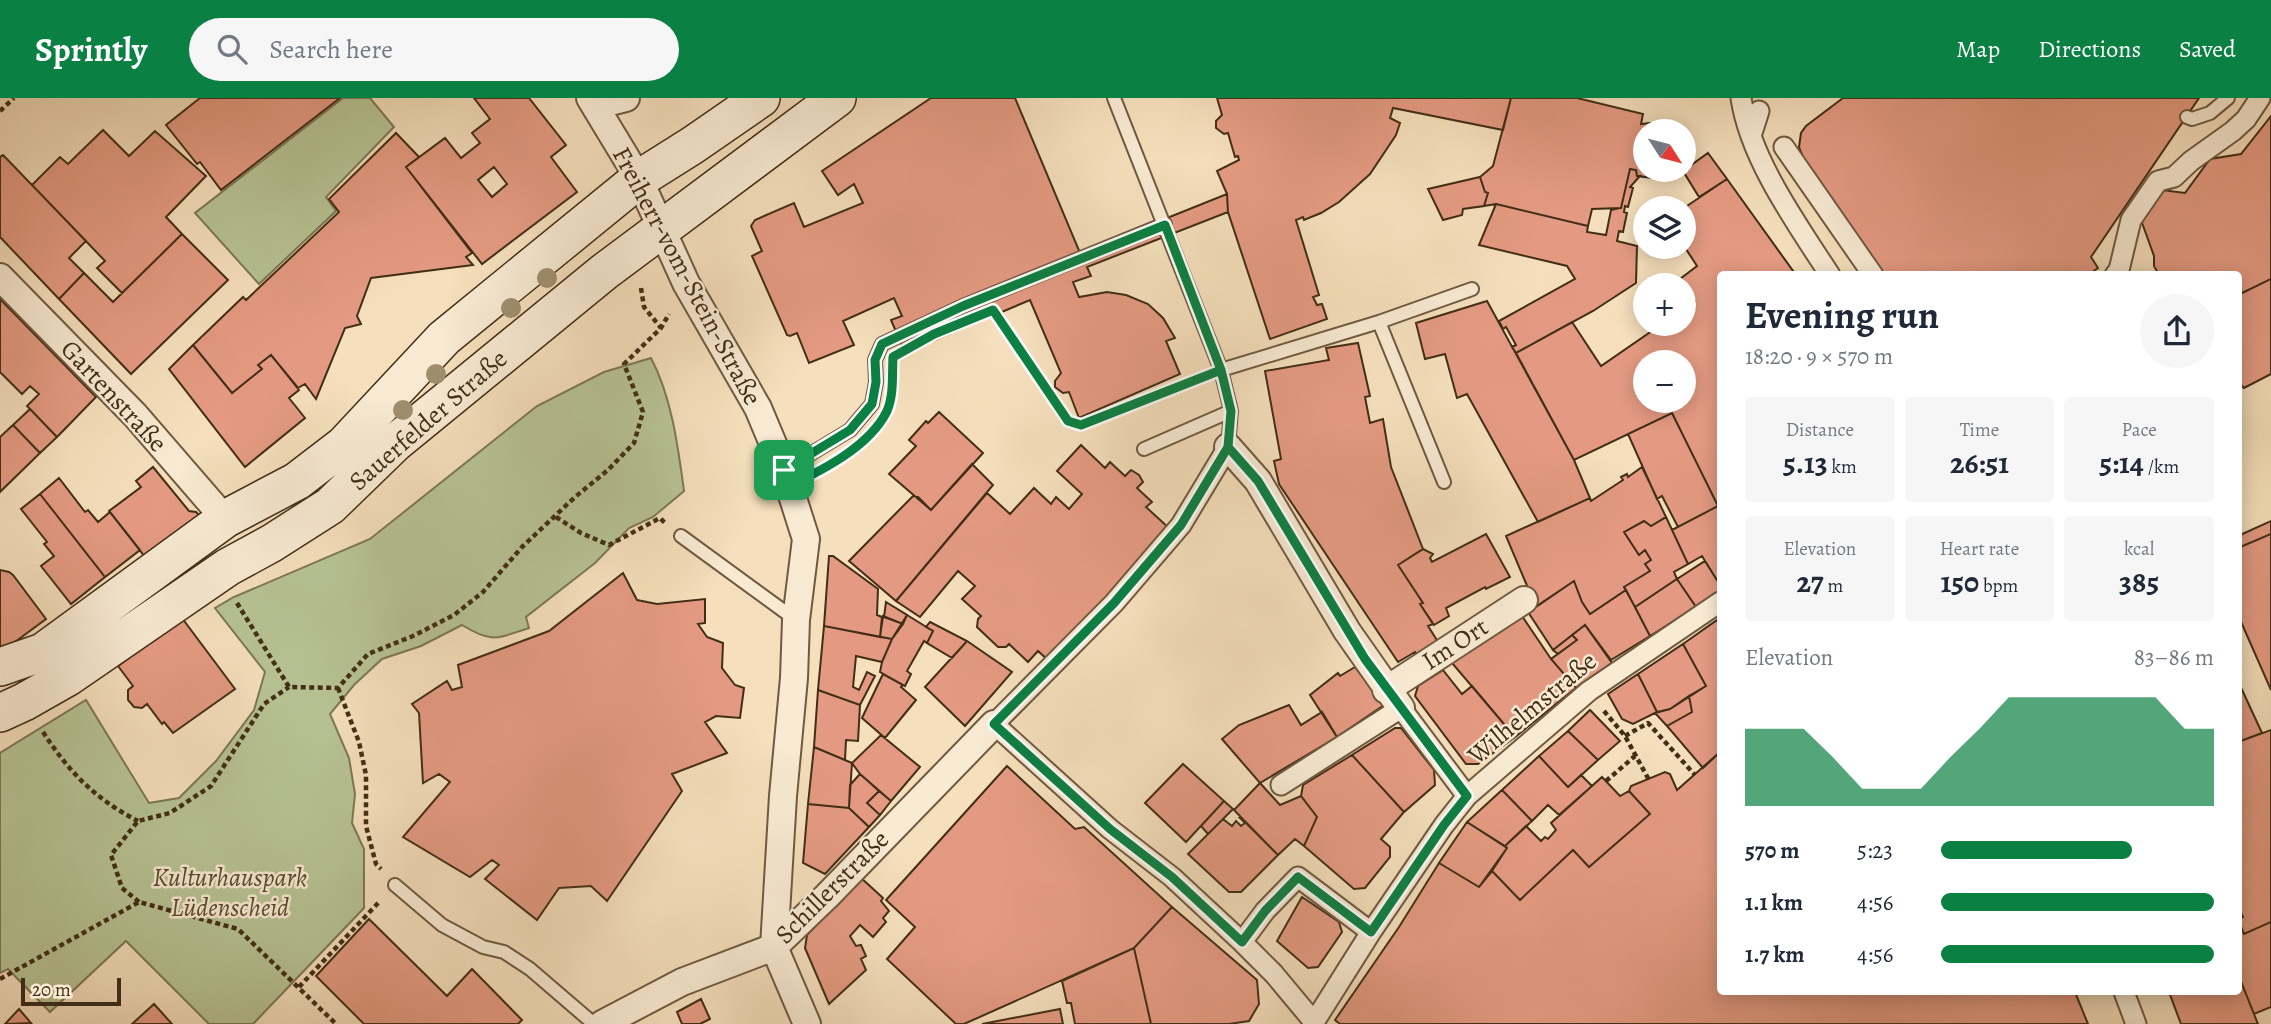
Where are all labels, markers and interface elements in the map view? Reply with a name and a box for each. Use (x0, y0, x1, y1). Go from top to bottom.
search box (189, 18, 679, 81)
text: Sprintly (35, 27, 147, 72)
icon: search (213, 30, 251, 68)
text: Search here (269, 32, 393, 67)
text: Map (1956, 33, 2000, 65)
text: Directions (2038, 33, 2141, 65)
text: Saved (2179, 33, 2236, 65)
north arrow (1633, 119, 1696, 182)
map controls (1633, 119, 1696, 413)
street label: Freiherr-vom-Stein-Straße (604, 141, 770, 411)
button: layers (1633, 196, 1696, 259)
button: + (1633, 273, 1696, 336)
text: Evening run (1745, 289, 1939, 341)
button: share (2140, 294, 2214, 368)
street label: Gartenstraße (53, 332, 175, 460)
street label: Sauerfelder Straße (341, 341, 515, 499)
text: 18:20 · 9 × 570 m (1745, 341, 1893, 372)
button: − (1633, 350, 1696, 413)
text: Distance (1786, 417, 1854, 443)
text: Time (1960, 417, 1999, 443)
text: Pace (2122, 417, 2157, 443)
pin (754, 440, 814, 500)
text: 5.13 (1783, 443, 1828, 483)
text: 26:51 (1950, 443, 2009, 483)
text: 5:14 (2099, 443, 2144, 483)
icon: arrive (765, 451, 803, 489)
text: km (1828, 454, 1857, 480)
text: /km (2144, 454, 2179, 480)
text: Elevation (1783, 536, 1856, 562)
text: Heart rate (1940, 536, 2019, 562)
text: kcal (2124, 536, 2154, 562)
text: 27 (1796, 562, 1824, 602)
text: 150 (1941, 562, 1979, 602)
text: 385 (2119, 562, 2159, 602)
text: m (1824, 573, 1843, 599)
text: bpm (1979, 573, 2018, 599)
street label: Im Ort (1415, 609, 1495, 678)
text: Elevation (1745, 642, 1833, 673)
text: 83–86 m (2134, 642, 2214, 673)
street label: Wilhelmstraße (1459, 644, 1604, 773)
street label: Schillerstraße (767, 822, 897, 952)
text: 570 m (1745, 835, 1800, 866)
text: 5:23 (1857, 835, 1893, 866)
park label: Kulturhauspark Lüdenscheid (153, 860, 307, 925)
text: 1.1 km (1745, 887, 1803, 918)
text: 4:56 (1857, 887, 1893, 918)
text: 1.7 km (1745, 939, 1805, 970)
text: 4:56 (1857, 939, 1893, 970)
scale bar (21, 975, 121, 1007)
text: 20 m (32, 977, 71, 1003)

